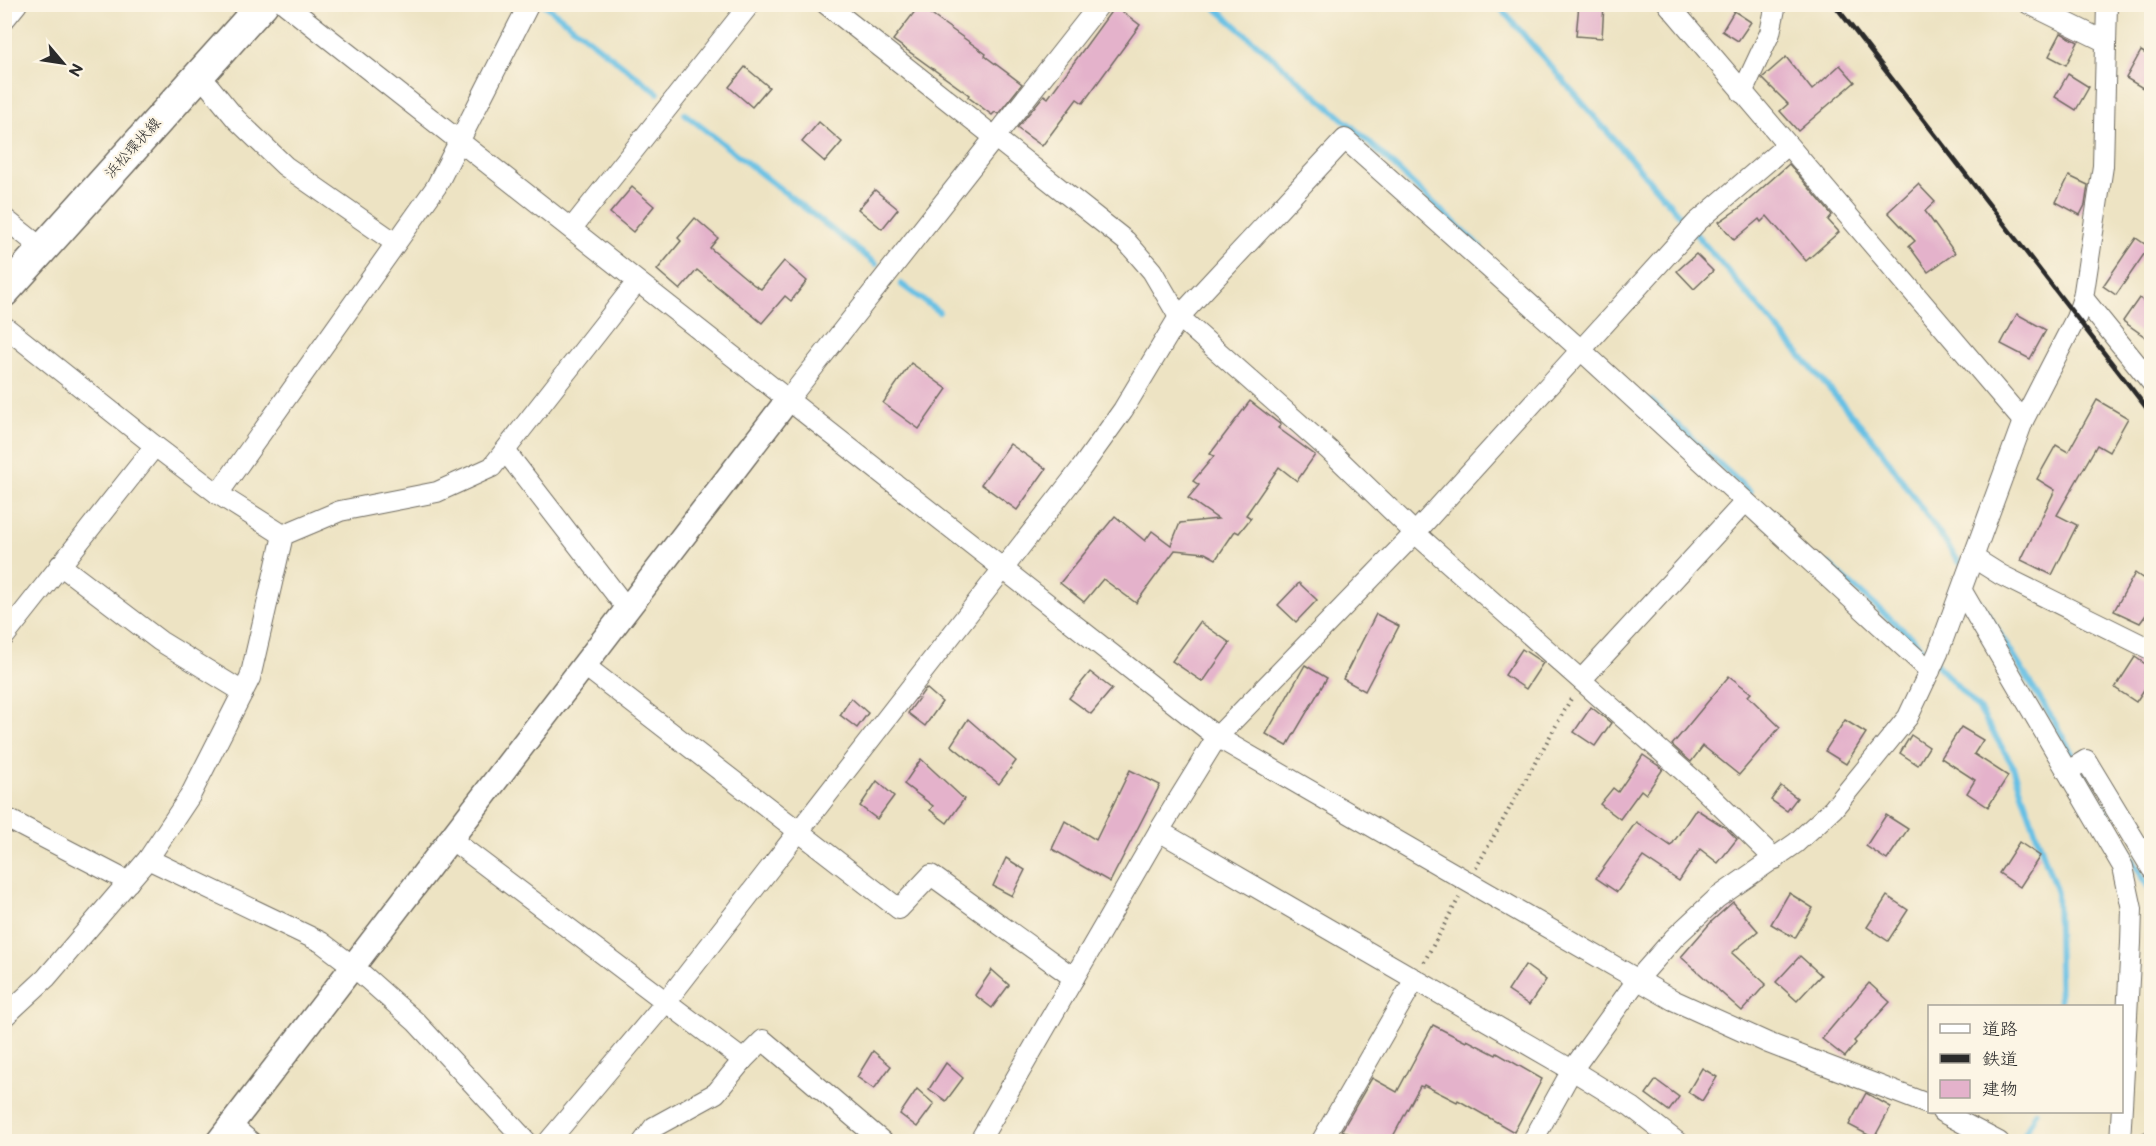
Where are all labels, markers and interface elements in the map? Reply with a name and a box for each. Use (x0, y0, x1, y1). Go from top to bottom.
north arrow (33, 33, 93, 93)
text: N (64, 60, 86, 79)
street label: 浜松環状線 (101, 114, 165, 182)
legend (1928, 1005, 2123, 1113)
text: 道路 (1982, 1019, 2018, 1040)
text: 鉄道 (1982, 1049, 2018, 1070)
text: 建物 (1982, 1079, 2018, 1100)

